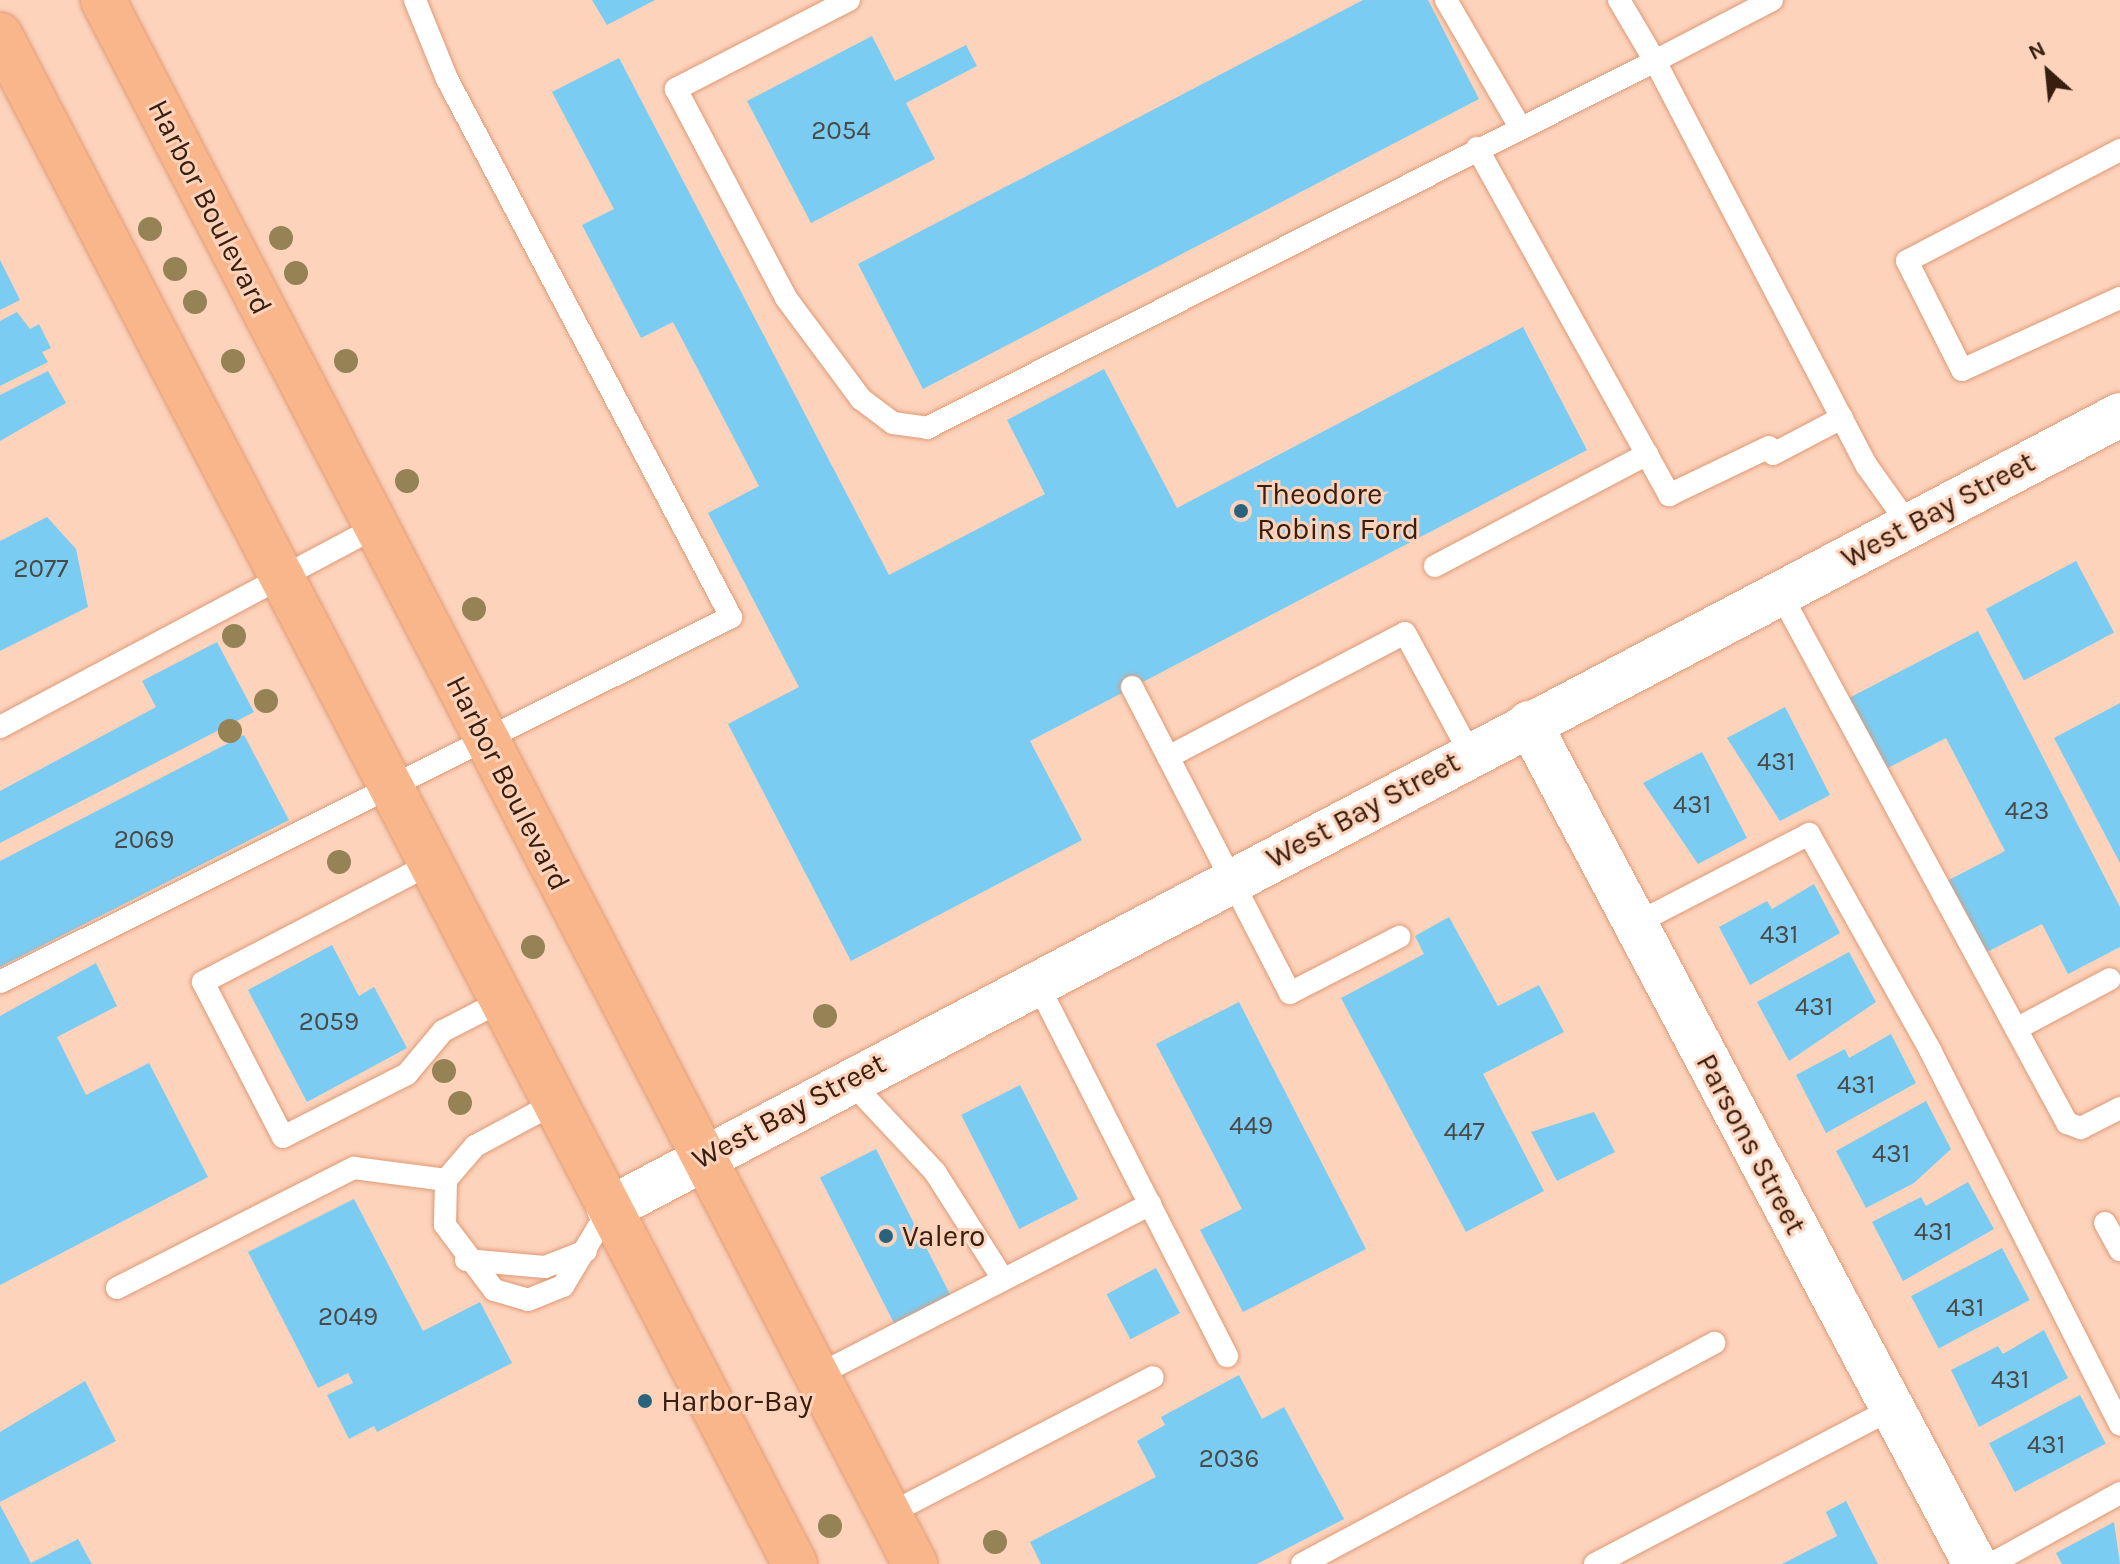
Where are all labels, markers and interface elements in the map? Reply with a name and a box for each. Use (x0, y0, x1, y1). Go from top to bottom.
north arrow (2008, 32, 2088, 112)
text: N (2024, 35, 2050, 66)
street label: Harbor Boulevard (140, 93, 280, 321)
house number: 2054 (811, 115, 871, 147)
street label: West Bay Street (1835, 444, 2041, 576)
place label: Theodore Robins Ford (1257, 476, 1419, 546)
marker: Theodore Robins Ford (1232, 502, 1250, 520)
house number: 2077 (14, 553, 68, 585)
street label: Harbor Boulevard (438, 669, 578, 897)
street label: West Bay Street (1260, 744, 1466, 876)
house number: 431 (1757, 746, 1795, 778)
house number: 431 (1673, 789, 1711, 821)
house number: 423 (2005, 795, 2049, 827)
house number: 2069 (114, 824, 174, 856)
house number: 431 (1760, 919, 1798, 951)
house number: 431 (1795, 991, 1833, 1023)
house number: 2059 (299, 1006, 359, 1038)
street label: West Bay Street (686, 1045, 892, 1177)
street label: Parsons Street (1688, 1047, 1814, 1241)
house number: 431 (1837, 1069, 1875, 1101)
house number: 449 (1229, 1110, 1273, 1142)
house number: 447 (1443, 1116, 1485, 1148)
house number: 431 (1872, 1138, 1910, 1170)
house number: 431 (1914, 1216, 1952, 1248)
place label: Valero (902, 1218, 985, 1254)
marker: Valero (877, 1227, 895, 1245)
house number: 431 (1946, 1292, 1984, 1324)
house number: 2049 (318, 1301, 378, 1333)
house number: 431 (1991, 1364, 2029, 1396)
place label: Harbor-Bay (661, 1383, 813, 1419)
marker: Harbor-Bay (636, 1392, 654, 1410)
house number: 431 (2027, 1429, 2065, 1461)
house number: 2036 (1199, 1443, 1259, 1475)

